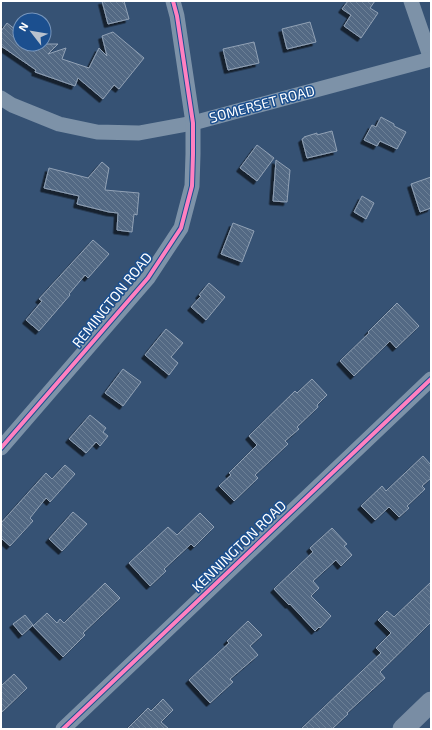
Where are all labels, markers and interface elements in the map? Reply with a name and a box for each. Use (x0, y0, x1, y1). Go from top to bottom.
north arrow (12, 12, 52, 52)
text: N (15, 20, 31, 33)
street label: SOMERSET ROAD (207, 81, 317, 126)
street label: REMINGTON ROAD (68, 249, 155, 351)
street label: KENNINGTON ROAD (188, 496, 289, 595)

